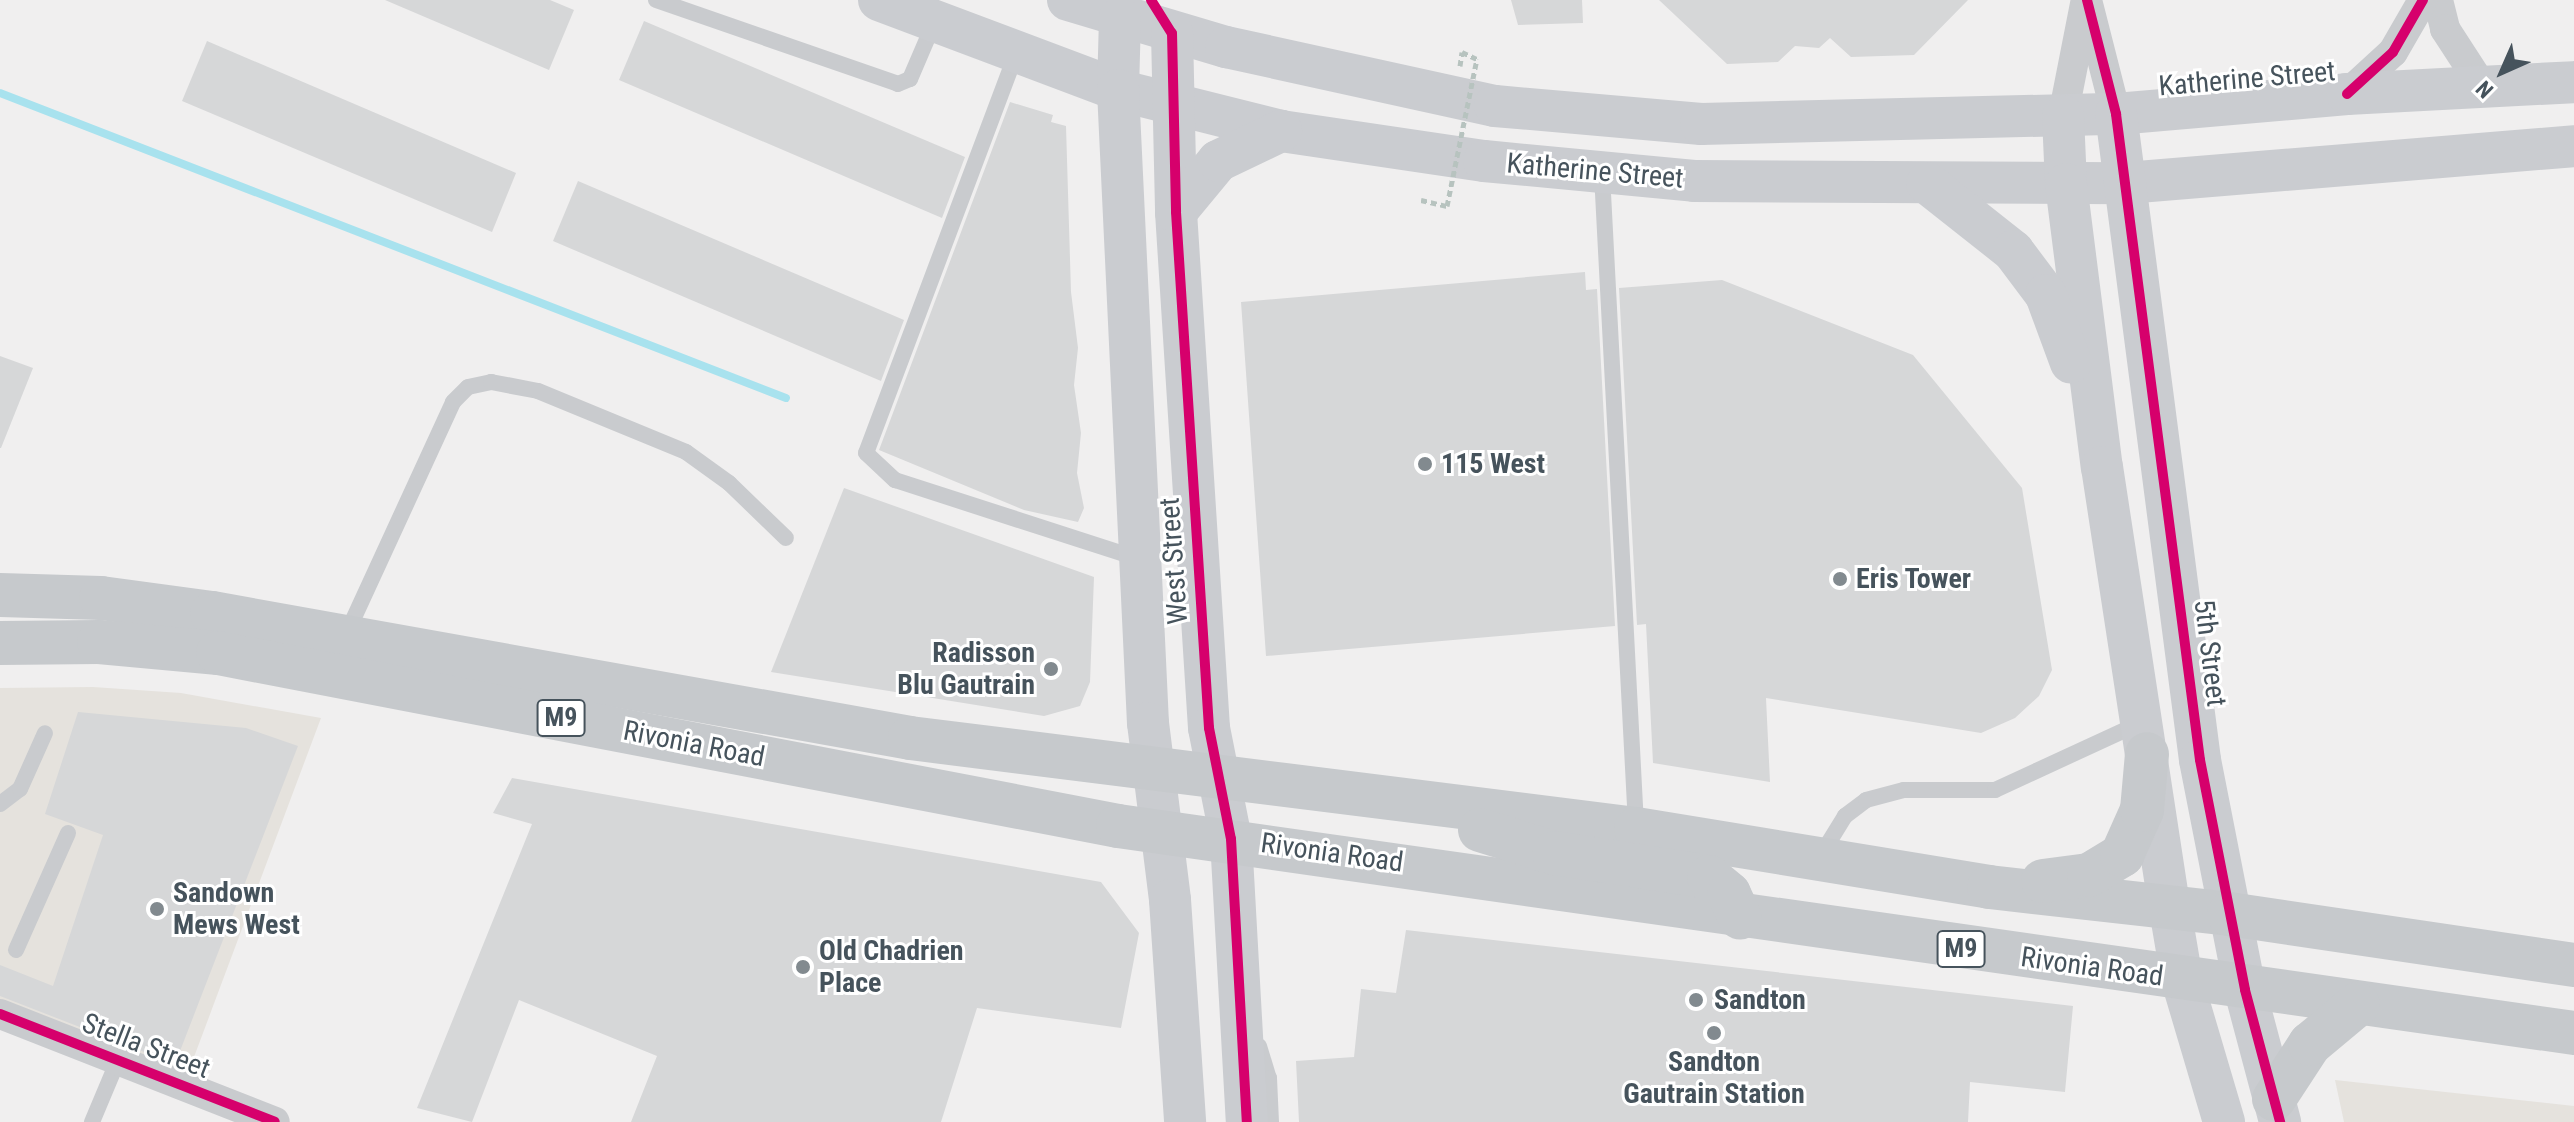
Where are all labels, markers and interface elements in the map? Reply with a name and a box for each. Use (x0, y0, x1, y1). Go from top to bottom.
north arrow (2462, 32, 2542, 112)
street label: Katherine Street (2157, 55, 2337, 103)
text: N (2471, 76, 2498, 103)
street label: Katherine Street (1505, 147, 1685, 195)
place label: 115 West (1441, 447, 1545, 481)
marker: 115 West (1416, 455, 1434, 473)
street label: West Street (1153, 496, 1195, 626)
place label: Eris Tower (1856, 562, 1972, 596)
marker: Eris Tower (1831, 570, 1849, 588)
street label: 5th Street (2187, 598, 2233, 708)
place label: Radisson Blu Gautrain (897, 636, 1035, 702)
marker: Radisson Blu Gautrain (1042, 660, 1060, 678)
road number: M9 (535, 696, 587, 740)
street label: Rivonia Road (621, 714, 767, 774)
street label: Rivonia Road (1259, 826, 1405, 880)
place label: Sandown Mews West (173, 876, 300, 942)
marker: Sandown Mews West (148, 900, 166, 918)
road number: M9 (1935, 927, 1987, 971)
place label: Old Chadrien Place (819, 934, 964, 1000)
street label: Rivonia Road (2019, 940, 2165, 994)
marker: Old Chadrien Place (794, 958, 812, 976)
place label: Sandton (1714, 983, 1806, 1017)
marker: Sandton (1685, 989, 1707, 1011)
street label: Stella Street (77, 1006, 215, 1086)
marker: Sandton Gautrain Station (1705, 1024, 1723, 1042)
place label: Sandton Gautrain Station (1623, 1045, 1805, 1111)

